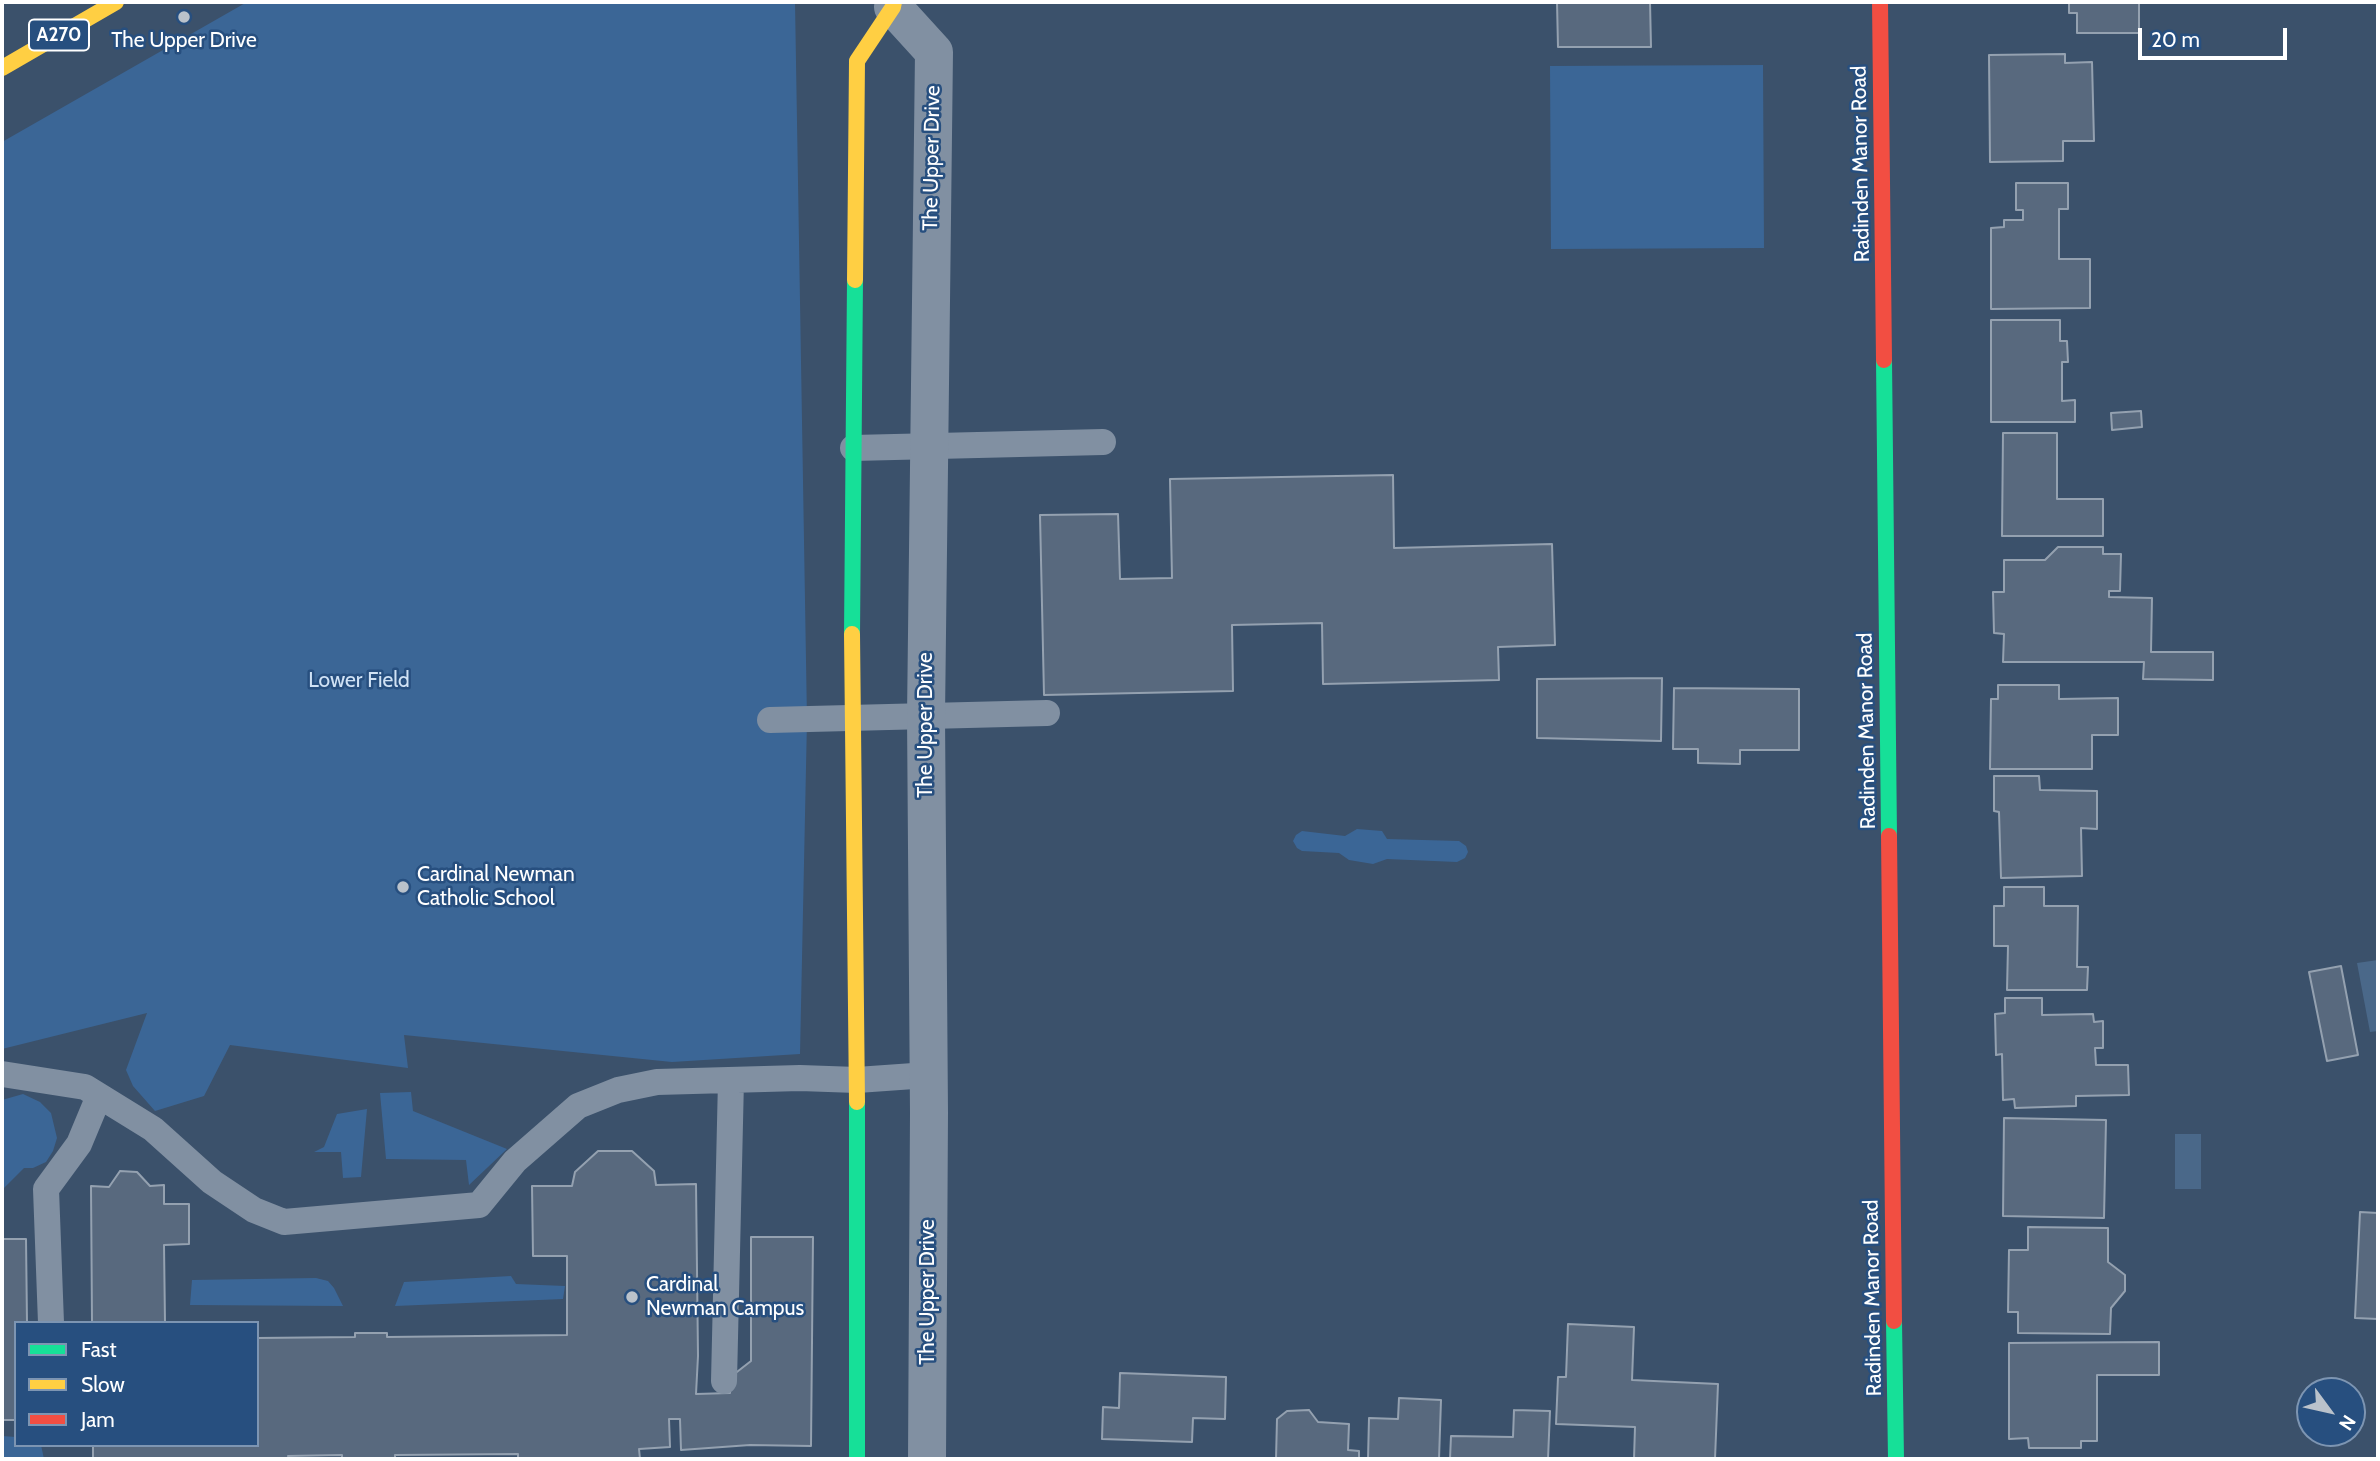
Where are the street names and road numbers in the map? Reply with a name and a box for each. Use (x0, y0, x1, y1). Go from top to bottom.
road number: A270 (29, 20, 89, 50)
street label: Radinden Manor Road (1847, 66, 1875, 262)
street label: The Upper Drive (918, 85, 946, 231)
street label: Radinden Manor Road (1853, 633, 1881, 829)
street label: The Upper Drive (913, 652, 939, 798)
street label: Radinden Manor Road (1859, 1200, 1887, 1396)
street label: The Upper Drive (915, 1219, 941, 1365)

